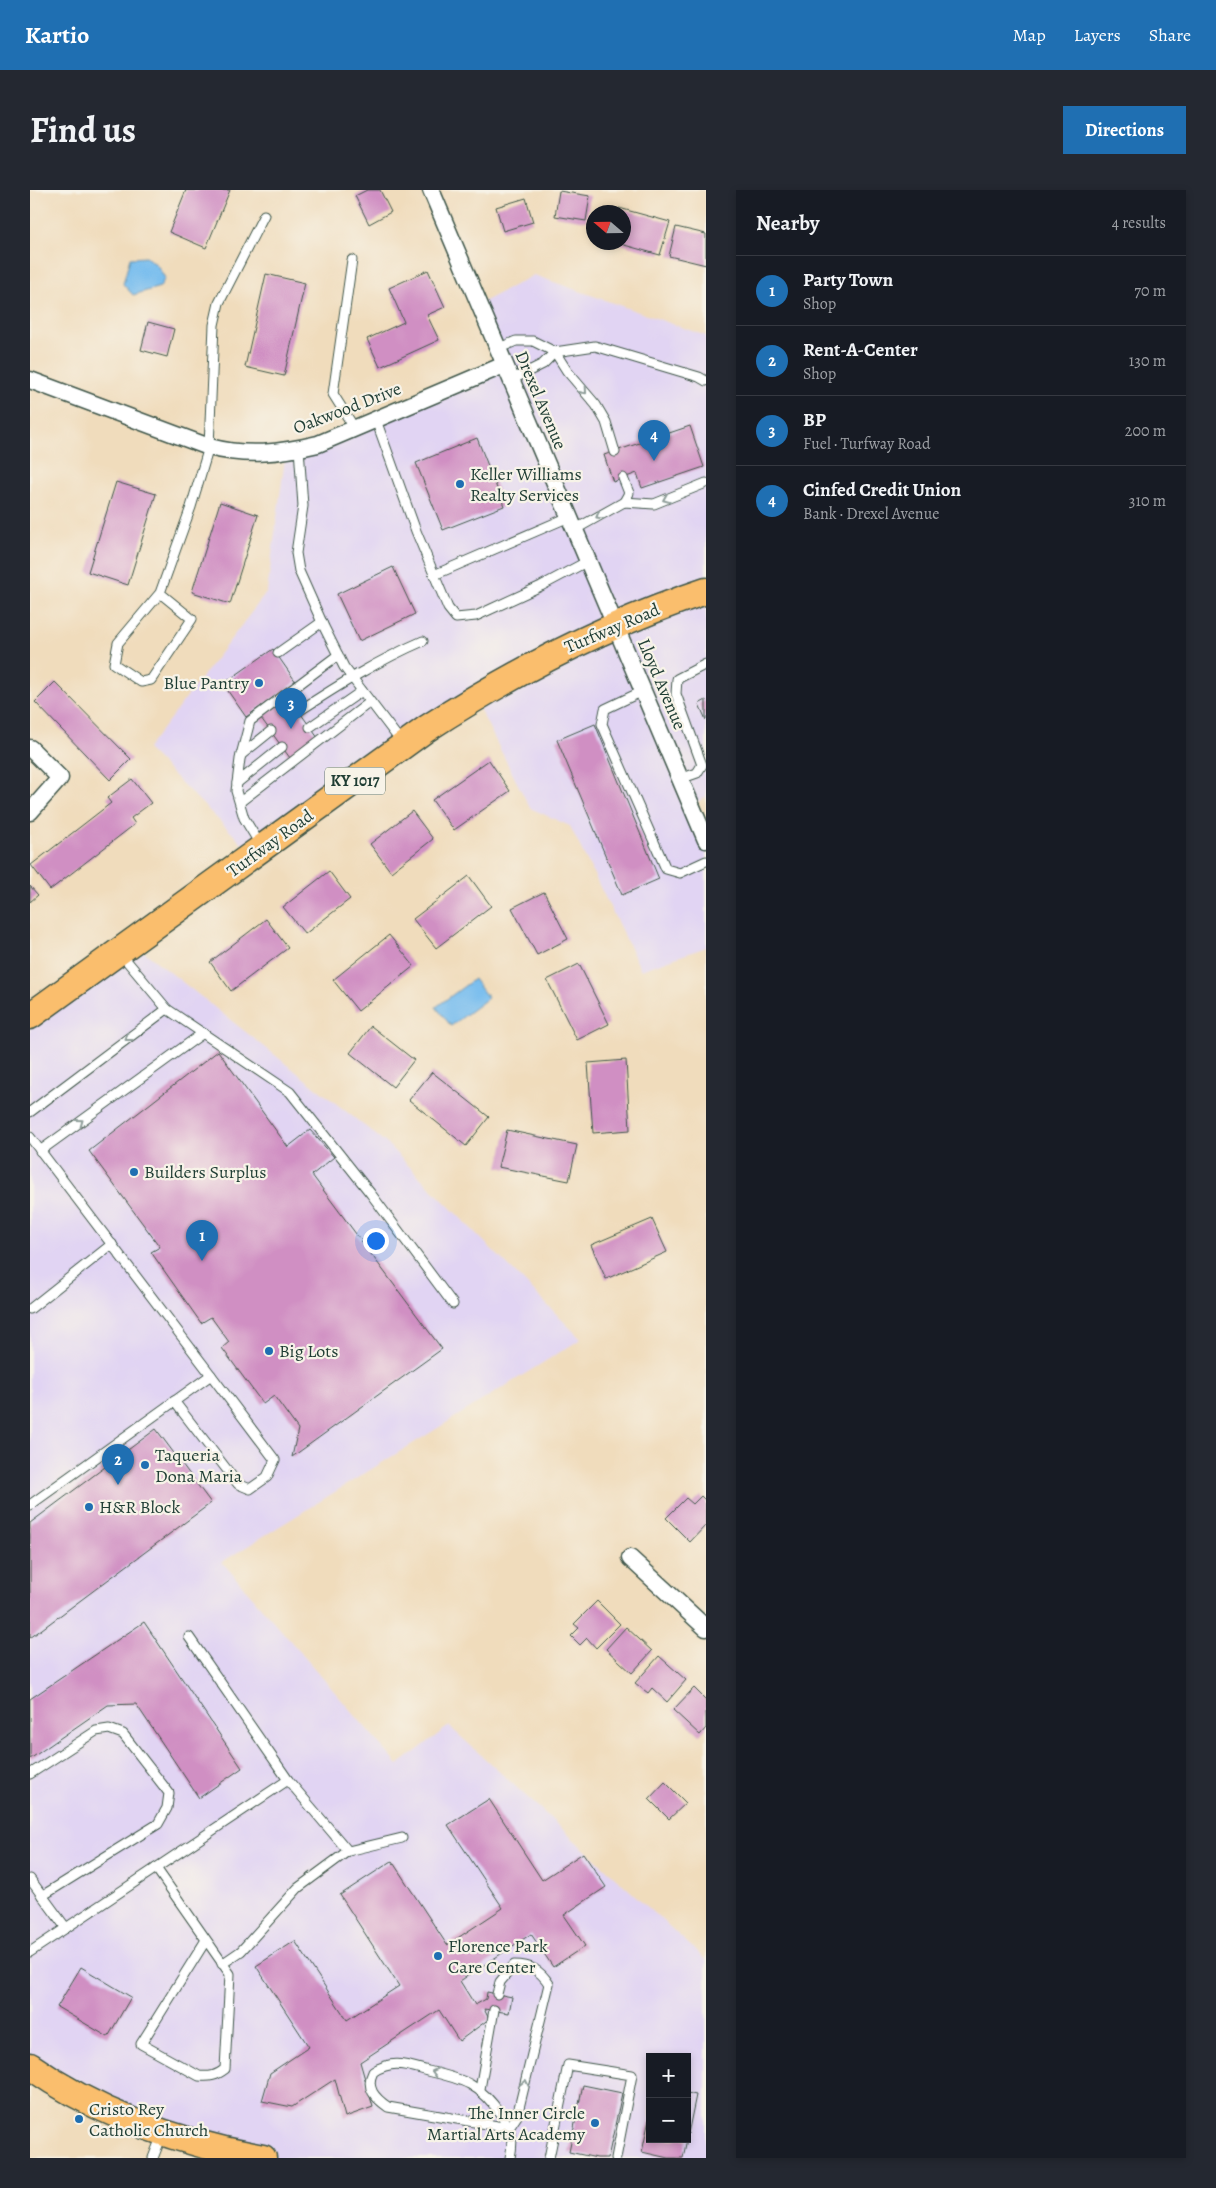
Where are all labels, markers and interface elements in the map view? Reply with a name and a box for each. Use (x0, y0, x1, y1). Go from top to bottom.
text: Kartio (25, 19, 89, 51)
text: Map (1013, 23, 1046, 47)
text: Layers (1074, 23, 1121, 47)
text: Share (1149, 23, 1191, 47)
text: Find us (30, 106, 136, 154)
button: Directions (1063, 106, 1186, 154)
north arrow (586, 205, 631, 250)
text: Nearby (756, 209, 819, 237)
text: 4 results (1112, 212, 1166, 234)
text: Party Town (803, 267, 893, 293)
text: 1 (769, 280, 775, 302)
text: 70 m (1134, 280, 1166, 302)
text: Shop (803, 293, 836, 315)
text: Rent-A-Center (803, 337, 918, 363)
street label: Drexel Avenue (509, 347, 573, 453)
text: 2 (768, 350, 776, 372)
text: 130 m (1129, 350, 1166, 372)
text: Shop (803, 363, 836, 385)
street label: Oakwood Drive (290, 376, 404, 440)
one-way arrow (578, 386, 587, 395)
text: BP (803, 407, 826, 433)
pin: 4 (638, 420, 670, 461)
text: 3 (769, 420, 775, 442)
text: 200 m (1125, 420, 1166, 442)
text: Fuel · Turfway Road (803, 433, 931, 455)
place label: Keller Williams Realty Services (470, 462, 582, 507)
text: Cinfed Credit Union (803, 477, 961, 503)
marker: Keller Williams Realty Services (454, 478, 466, 490)
text: 4 (768, 490, 776, 512)
text: 310 m (1129, 490, 1166, 512)
one-way arrow (662, 493, 671, 503)
text: Bank · Drexel Avenue (803, 503, 939, 525)
one-way arrow (595, 510, 604, 520)
street label: Turfway Road (561, 597, 664, 659)
street label: Lloyd Avenue (632, 635, 692, 733)
place label: Blue Pantry (164, 671, 250, 695)
marker: Blue Pantry (253, 677, 265, 689)
pin: 3 (275, 688, 307, 729)
road number: KY 1017 (325, 768, 385, 794)
street label: Turfway Road (222, 803, 318, 883)
one-way arrow (124, 1032, 134, 1041)
one-way arrow (74, 1119, 84, 1128)
place label: Builders Surplus (144, 1160, 266, 1184)
marker: Builders Surplus (128, 1166, 140, 1178)
pin: 1 (186, 1220, 218, 1261)
your location (363, 1228, 389, 1254)
place label: Big Lots (279, 1339, 339, 1363)
marker: Big Lots (263, 1345, 275, 1357)
place label: Taqueria Dona Maria (155, 1443, 243, 1488)
pin: 2 (102, 1444, 134, 1485)
marker: Taqueria Dona Maria (139, 1459, 151, 1471)
place label: H&R Block (99, 1495, 180, 1519)
marker: H&R Block (83, 1501, 95, 1513)
place label: Florence Park Care Center (448, 1934, 548, 1979)
marker: Florence Park Care Center (432, 1950, 444, 1962)
map controls (646, 2053, 691, 2143)
button: + (646, 2053, 691, 2098)
one-way arrow (431, 2068, 439, 2078)
one-way arrow (519, 2078, 530, 2087)
place label: Cristo Rey Catholic Church (89, 2097, 209, 2142)
button: − (646, 2098, 691, 2143)
place label: The Inner Circle Martial Arts Academy (427, 2101, 586, 2146)
marker: Cristo Rey Catholic Church (73, 2113, 85, 2125)
marker: The Inner Circle Martial Arts Academy (589, 2117, 601, 2129)

